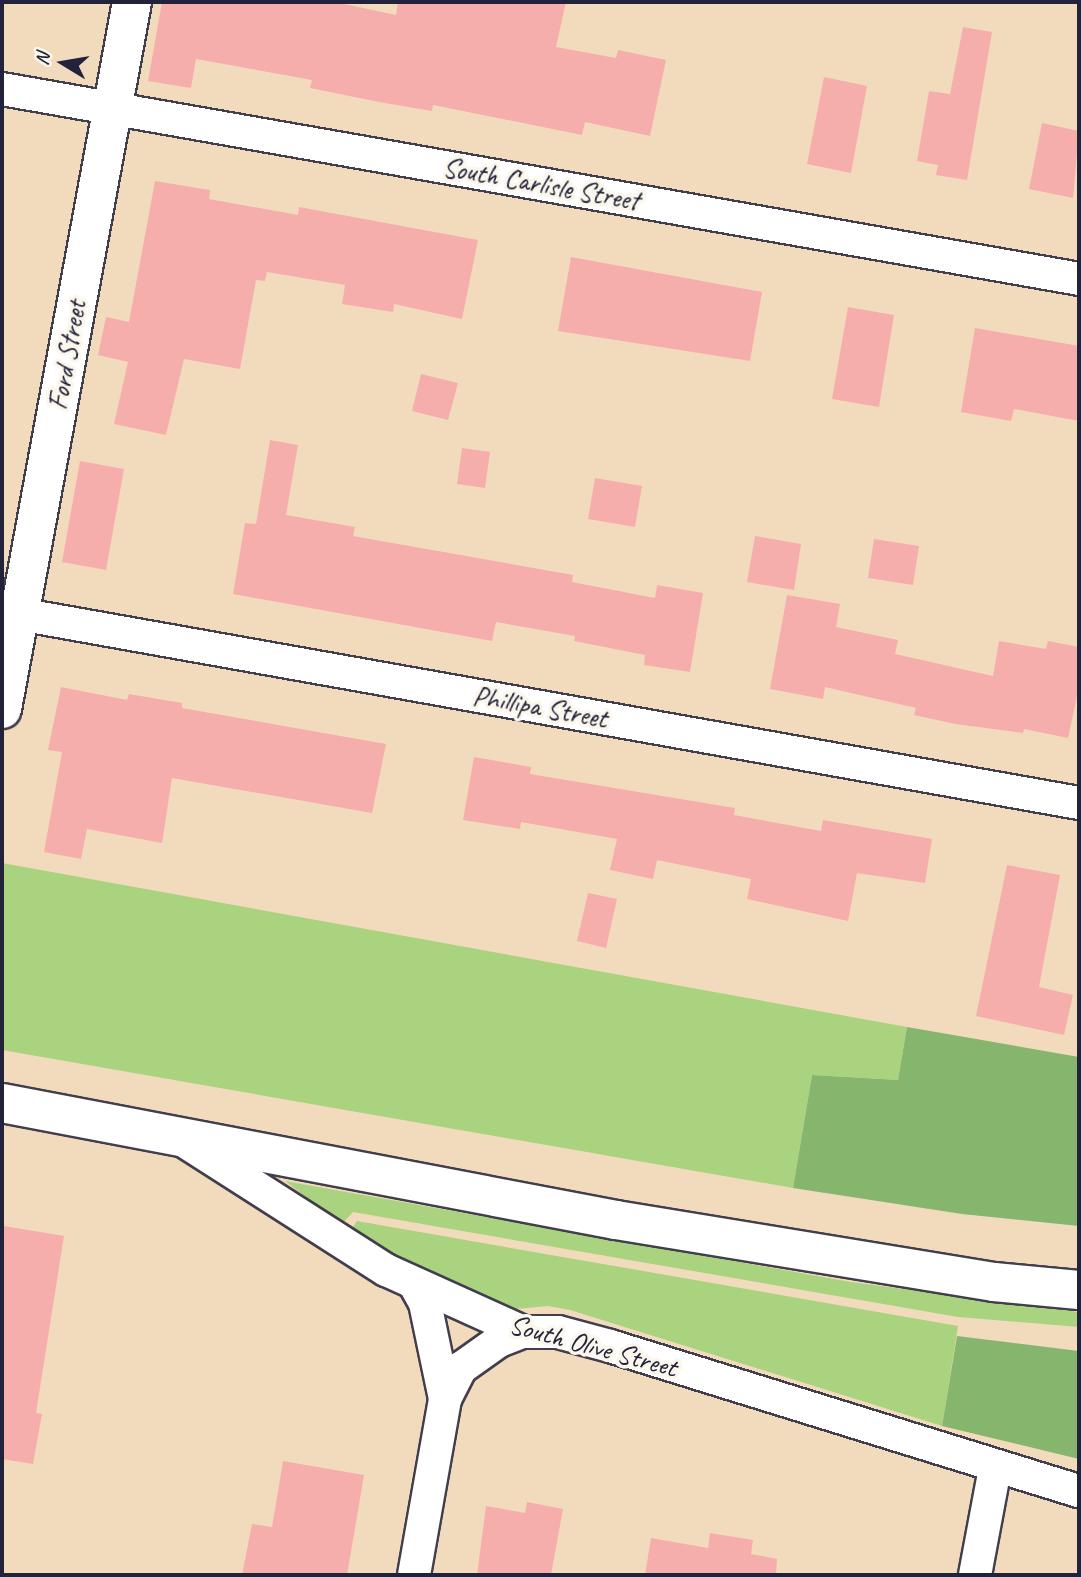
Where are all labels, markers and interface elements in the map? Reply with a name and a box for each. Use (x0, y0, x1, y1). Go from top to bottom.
north arrow (28, 28, 98, 98)
text: N (29, 51, 55, 67)
street label: South Carlisle Street (440, 150, 642, 218)
street label: Ford Street (41, 297, 93, 413)
street label: Phillipa Street (470, 679, 610, 735)
street label: South Olive Street (505, 1307, 681, 1385)

